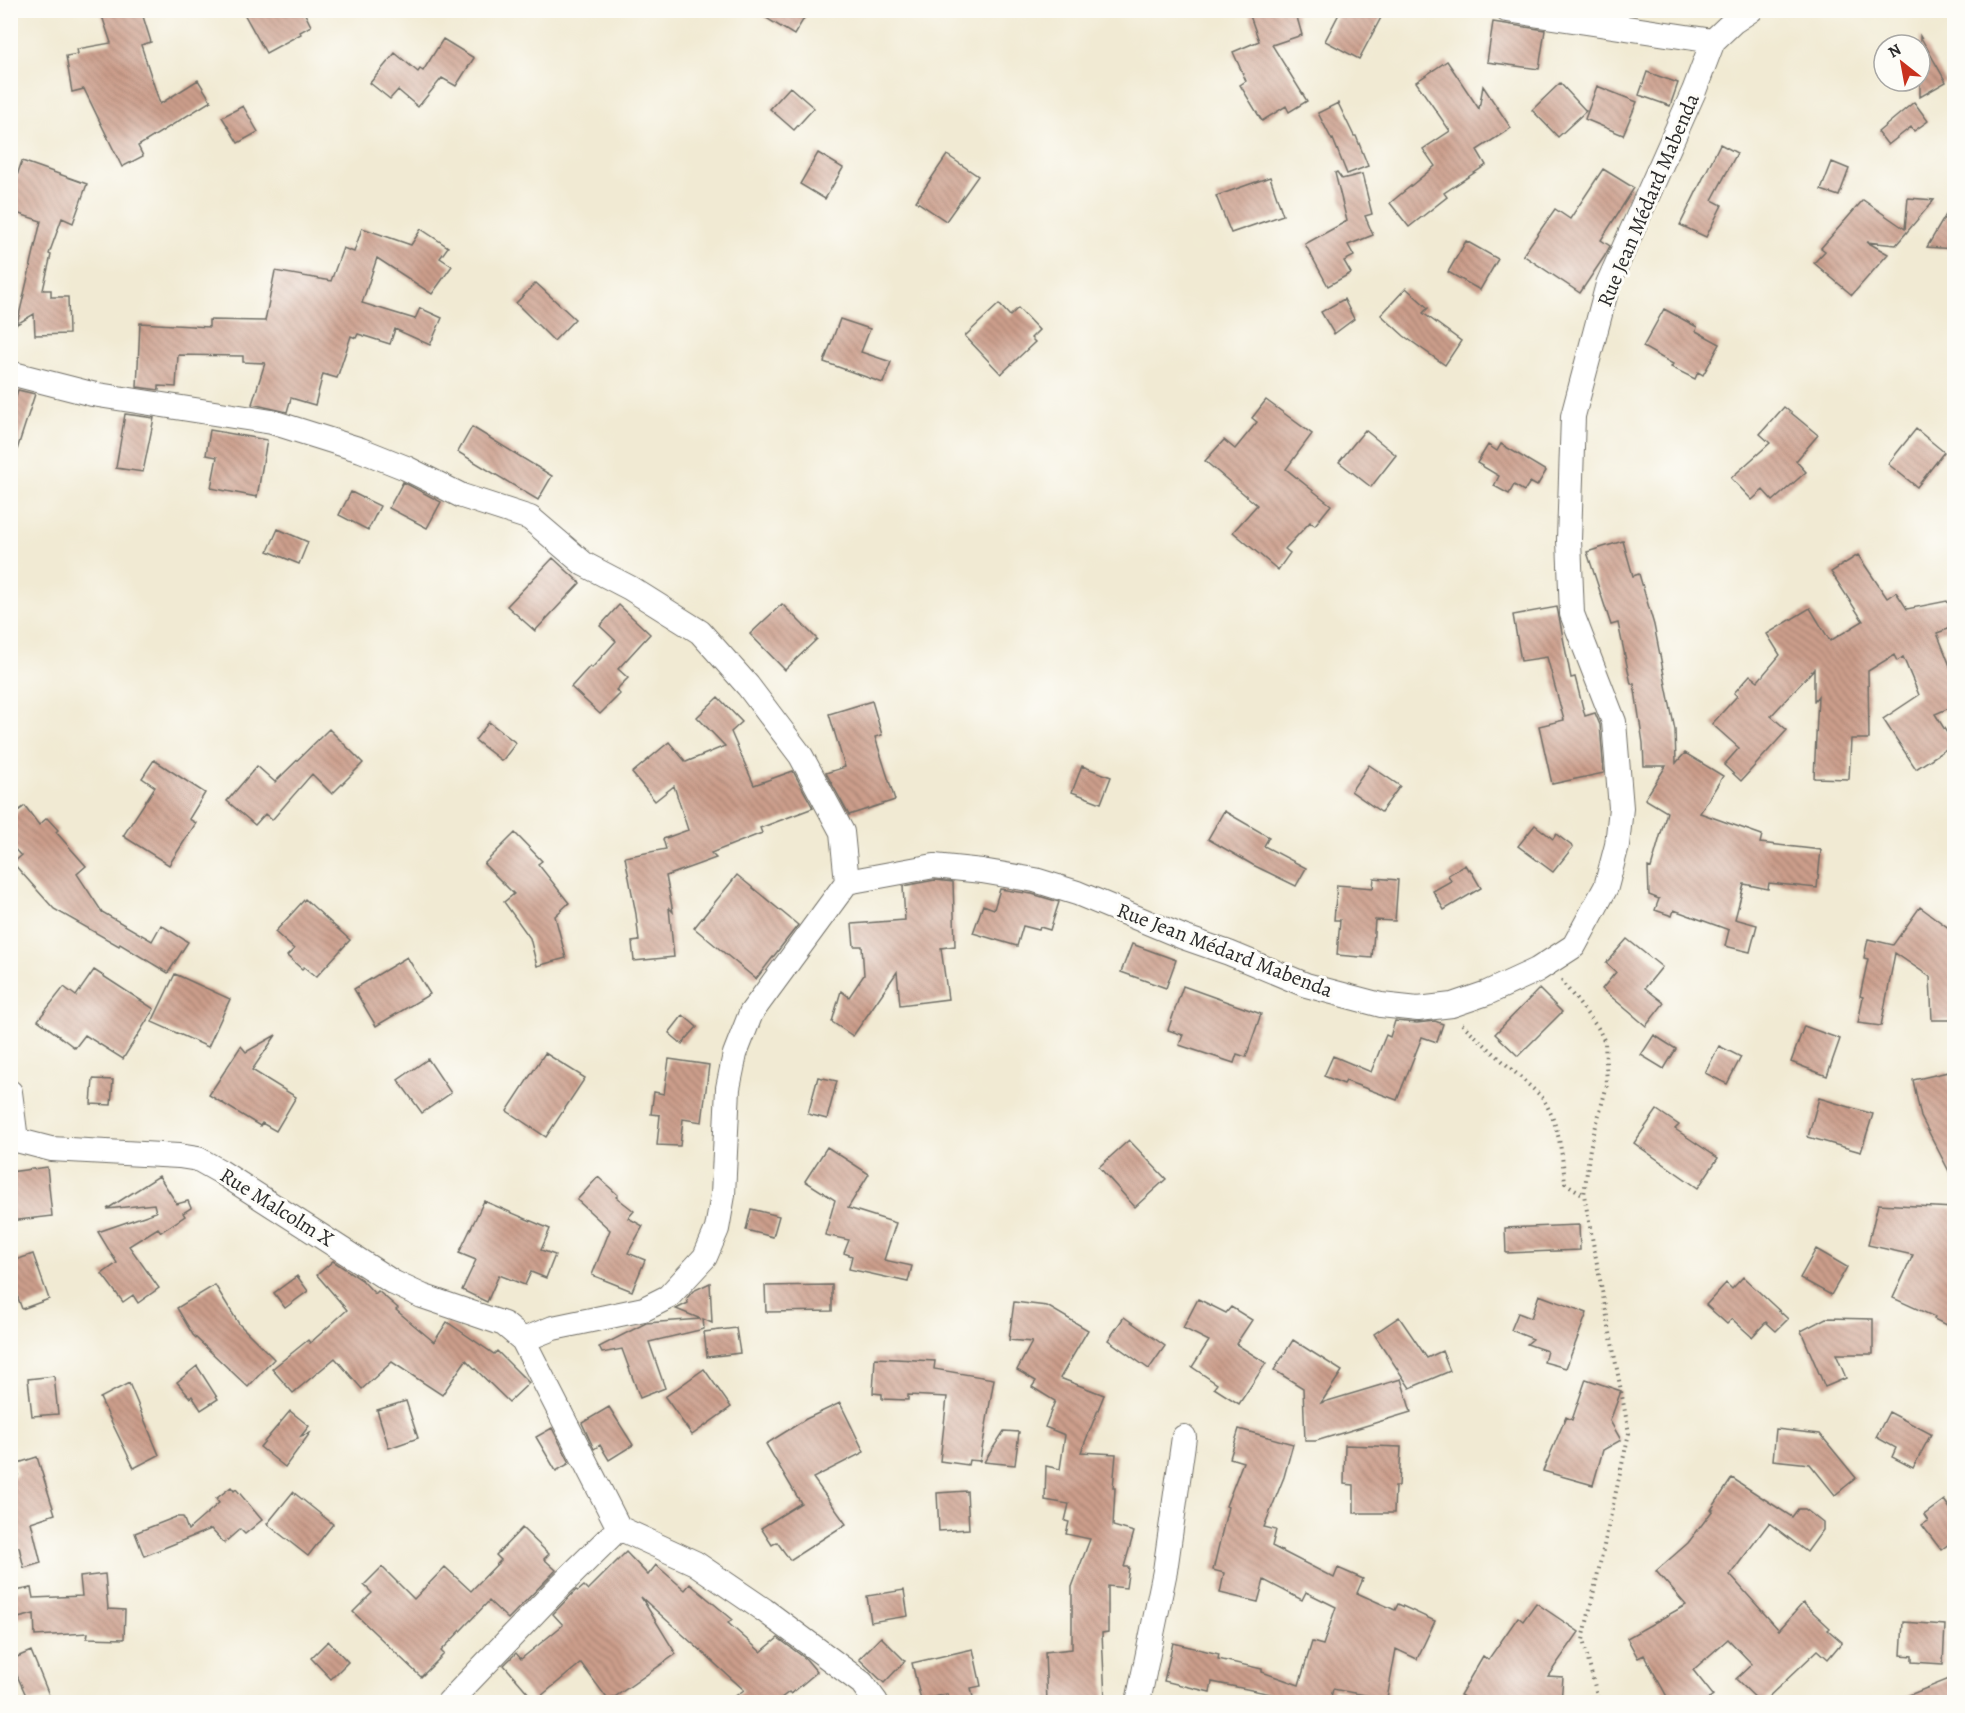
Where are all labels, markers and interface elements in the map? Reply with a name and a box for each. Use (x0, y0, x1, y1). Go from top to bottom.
north arrow (1872, 33, 1932, 93)
text: N (1884, 38, 1906, 63)
street label: Rue Jean Médard Mabenda (1590, 89, 1706, 311)
street label: Rue Jean Médard Mabenda (1113, 896, 1337, 1004)
street label: Rue Malcolm X (215, 1161, 339, 1253)

